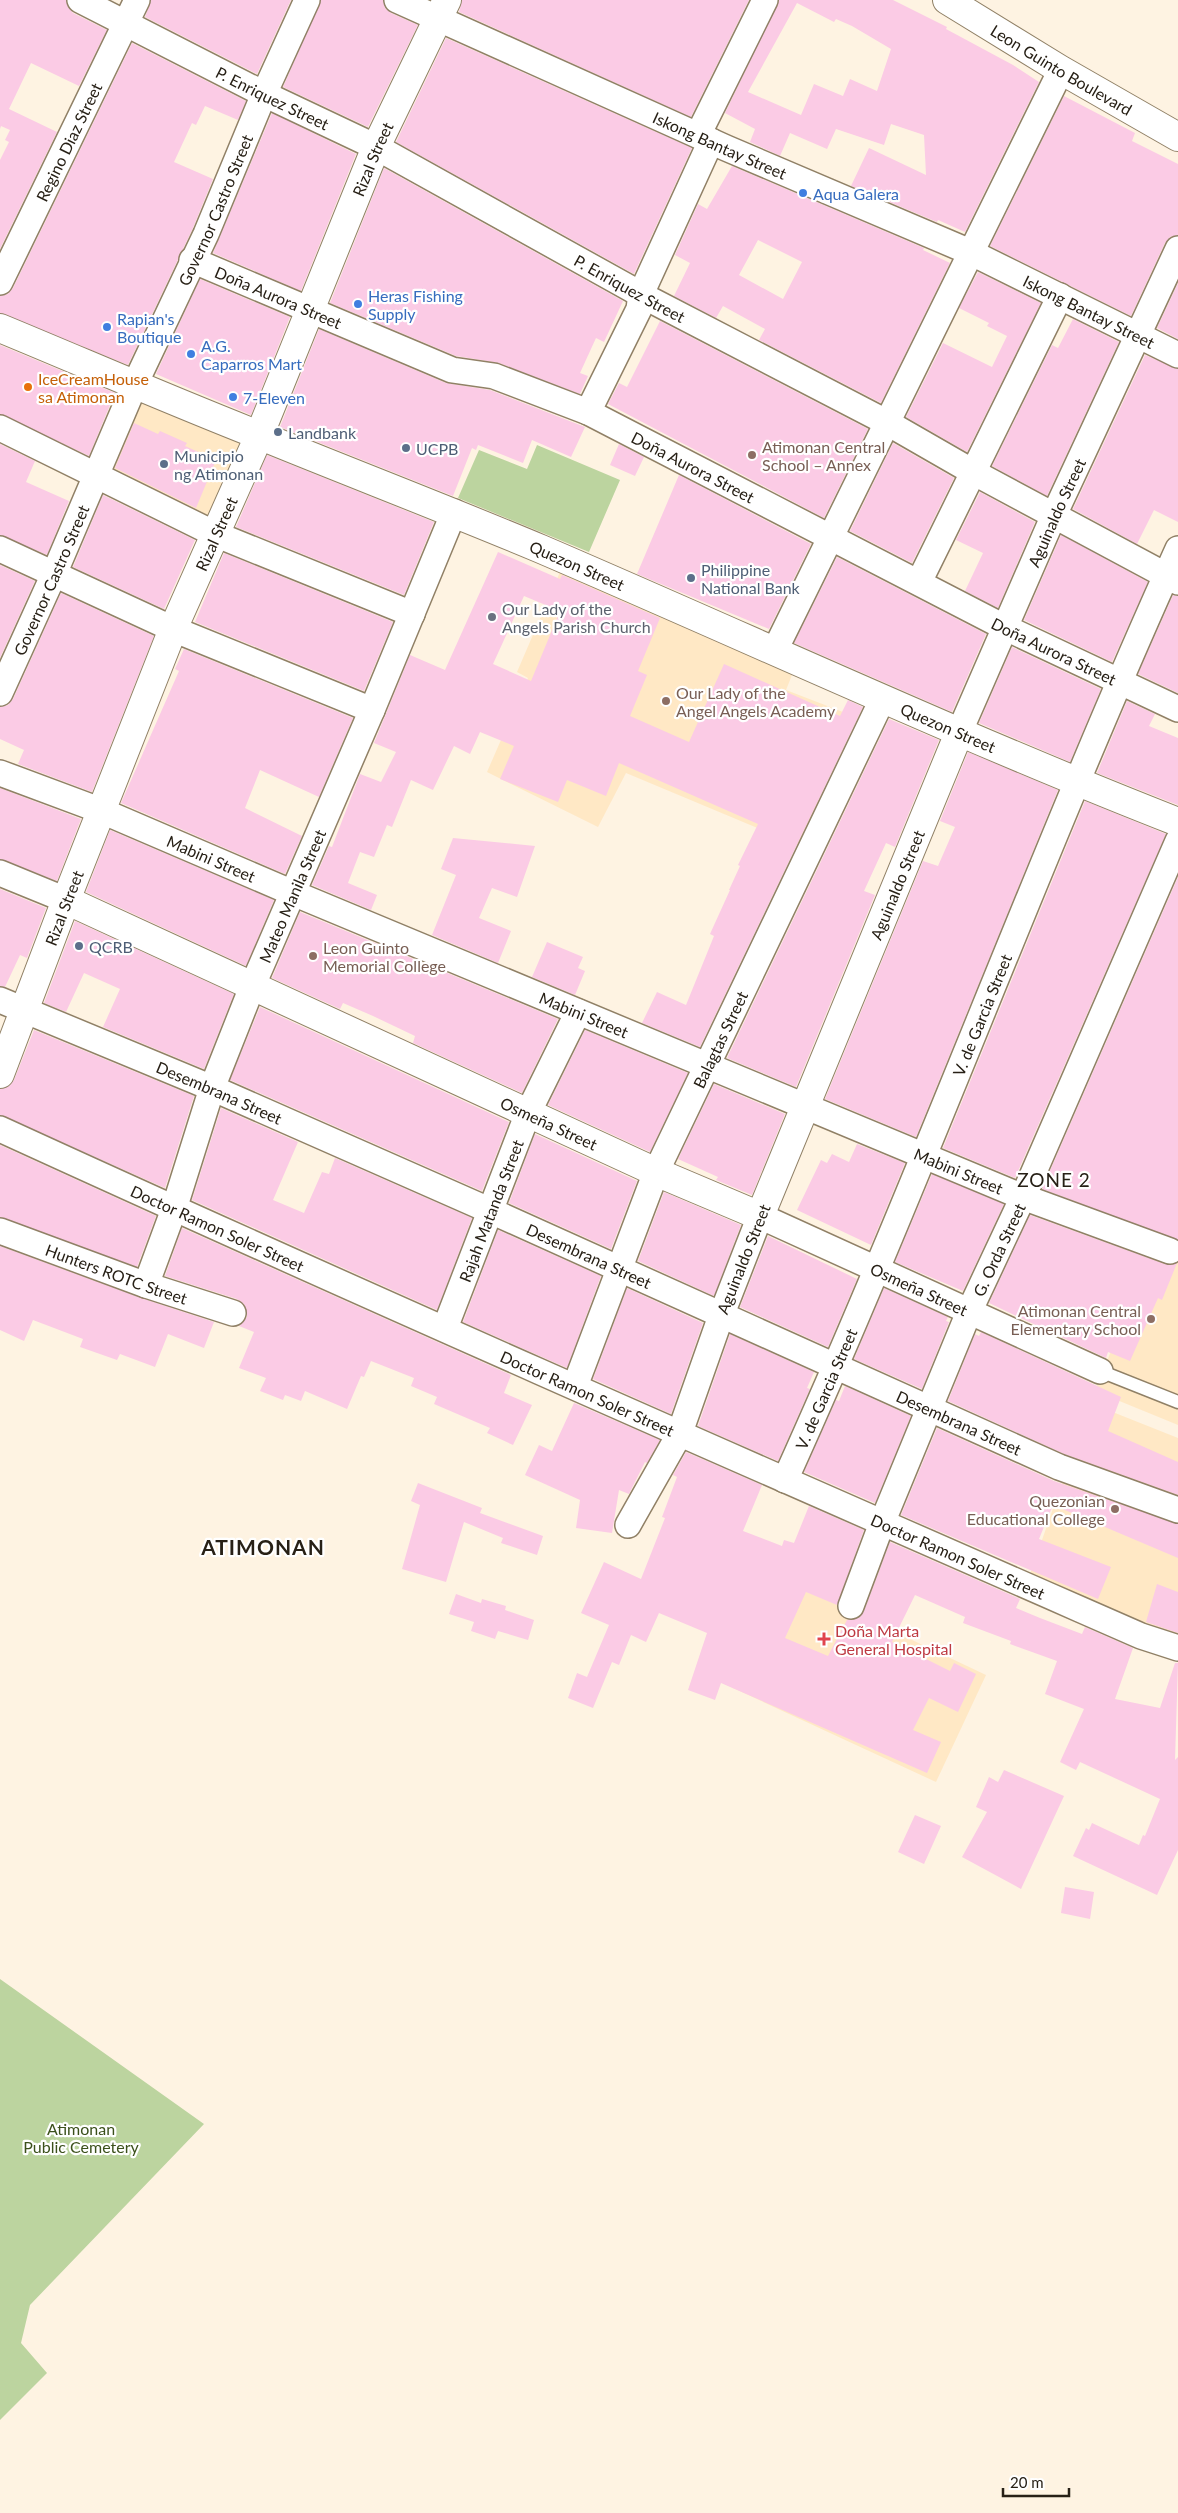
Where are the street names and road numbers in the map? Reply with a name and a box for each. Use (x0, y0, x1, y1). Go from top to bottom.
street label: Leon Guinto Boulevard (988, 20, 1136, 118)
street label: P. Enriquez Street (213, 62, 333, 133)
street label: Regino Diaz Street (31, 79, 105, 204)
street label: Iskong Bantay Street (650, 107, 790, 182)
street label: Rizal Street (348, 118, 396, 199)
street label: Governor Castro Street (174, 131, 256, 288)
street label: P. Enriquez Street (571, 250, 689, 326)
street label: Doña Aurora Street (212, 261, 345, 332)
street label: Iskong Bantay Street (1020, 271, 1158, 352)
street label: Doña Aurora Street (629, 427, 758, 506)
street label: Aguinaldo Street (1023, 455, 1089, 569)
street label: Rizal Street (191, 493, 240, 573)
street label: Governor Castro Street (9, 501, 92, 658)
street label: Quezon Street (527, 536, 628, 594)
street label: Doña Aurora Street (989, 613, 1120, 688)
street label: Quezon Street (898, 698, 999, 756)
street label: Mateo Manila Street (254, 826, 329, 965)
street label: Aguinaldo Street (865, 827, 928, 942)
street label: Mabini Street (164, 831, 259, 885)
street label: Rizal Street (40, 867, 86, 948)
street label: V. de Garcia Street (948, 951, 1015, 1079)
street label: Mabini Street (537, 987, 632, 1041)
street label: Balagtas Street (688, 987, 751, 1091)
street label: Desembrana Street (154, 1057, 286, 1127)
street label: Osmeña Street (498, 1092, 601, 1153)
street label: Rajah Matanda Street (454, 1136, 527, 1284)
street label: Mabini Street (912, 1143, 1006, 1197)
street label: Doctor Ramon Soler Street (128, 1180, 308, 1275)
street label: G. Orda Street (968, 1199, 1029, 1299)
street label: Aguinaldo Street (712, 1201, 774, 1317)
street label: Desembrana Street (524, 1219, 655, 1292)
street label: Hunters ROTC Street (43, 1239, 190, 1307)
street label: Osmeña Street (868, 1258, 971, 1319)
street label: V. de Garcia Street (791, 1325, 860, 1452)
street label: Doctor Ramon Soler Street (498, 1346, 678, 1440)
street label: Desembrana Street (894, 1386, 1025, 1458)
street label: Doctor Ramon Soler Street (868, 1509, 1048, 1602)

